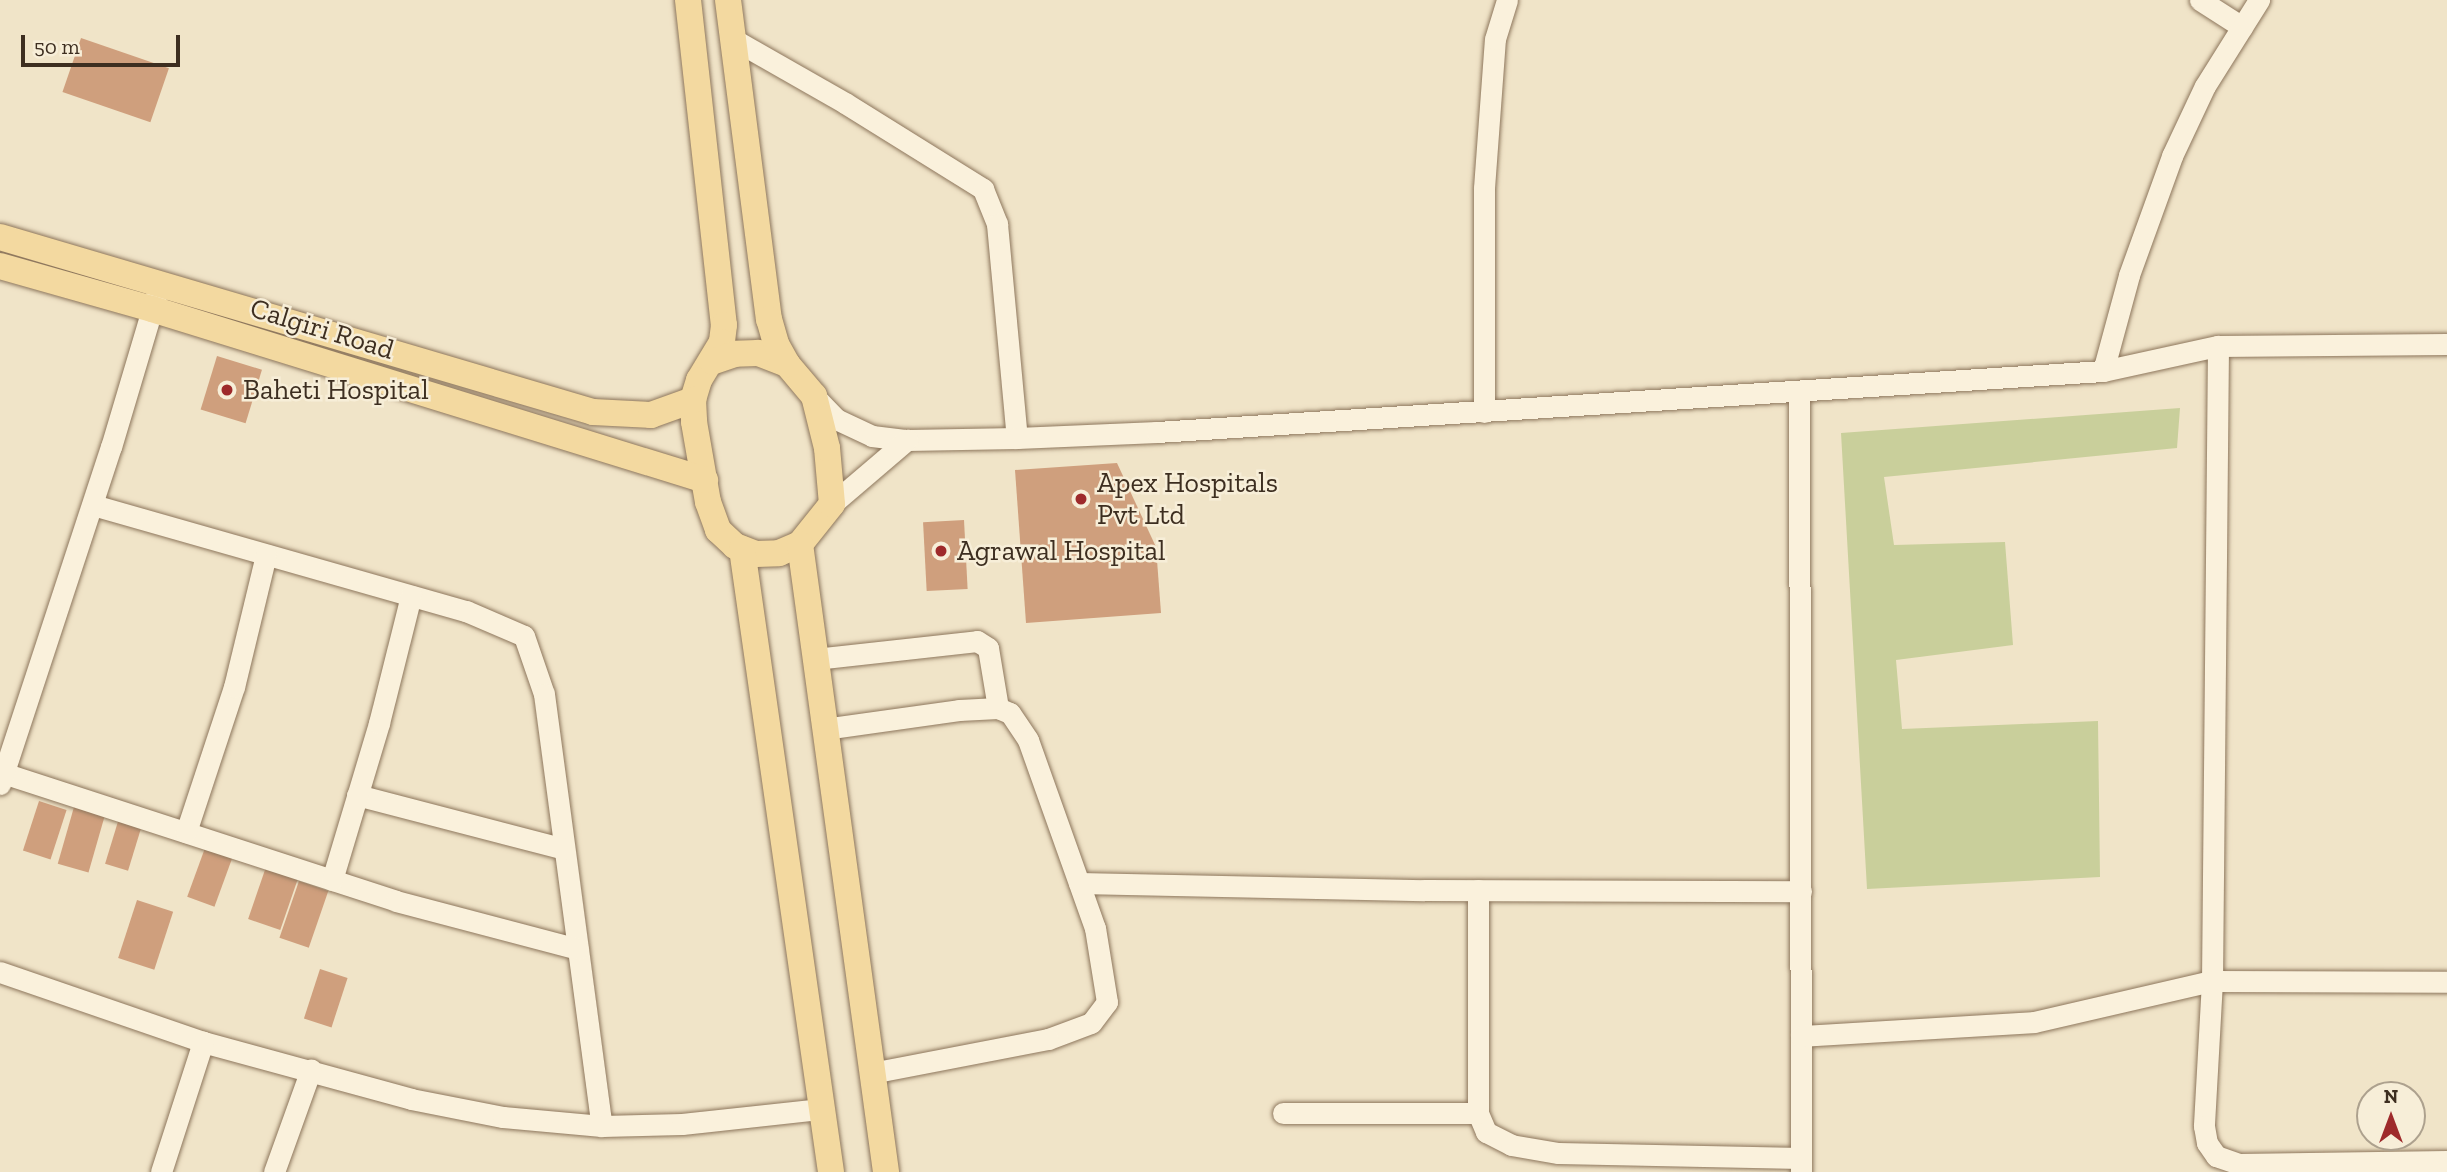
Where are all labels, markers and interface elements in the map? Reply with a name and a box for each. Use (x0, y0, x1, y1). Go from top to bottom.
scale bar (24, 21, 184, 65)
text: 50 m (34, 34, 80, 59)
street label: Calgiri Road (246, 291, 398, 367)
place label: Baheti Hospital (243, 373, 429, 407)
marker: Baheti Hospital (217, 380, 237, 400)
place label: Apex Hospitals Pvt Ltd (1097, 466, 1278, 532)
marker: Apex Hospitals Pvt Ltd (1071, 489, 1091, 509)
place label: Agrawal Hospital (957, 534, 1165, 568)
marker: Agrawal Hospital (931, 541, 951, 561)
north arrow (2356, 1081, 2426, 1151)
text: N (2384, 1085, 2398, 1108)

